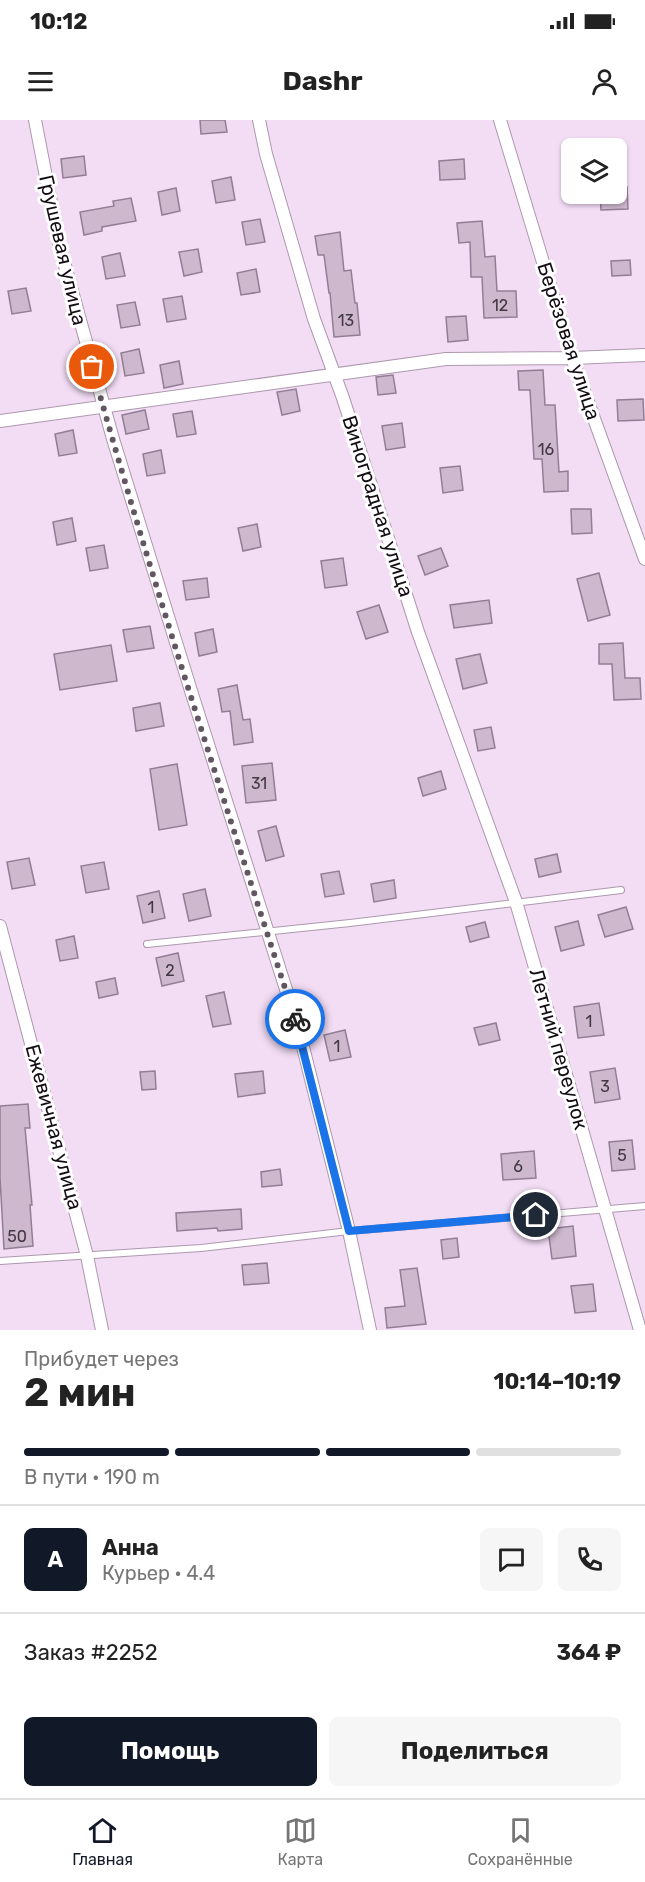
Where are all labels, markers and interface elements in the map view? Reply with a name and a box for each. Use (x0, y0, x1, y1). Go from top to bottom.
text: 10:12 (30, 8, 88, 35)
icon: menu (24, 65, 57, 98)
text: Dashr (282, 65, 363, 97)
icon: person (588, 65, 621, 98)
map controls (561, 138, 627, 204)
button: layers (561, 138, 627, 204)
street label: Грушевая улица (34, 172, 92, 328)
street label: Берёзовая улица (532, 259, 606, 423)
house number: 12 (492, 296, 508, 315)
house number: 13 (338, 311, 354, 330)
pin (66, 341, 117, 392)
icon: bag (75, 350, 108, 383)
street label: Виноградная улица (337, 412, 419, 600)
house number: 16 (538, 440, 555, 459)
house number: 31 (251, 774, 267, 793)
house number: 1 (148, 898, 154, 917)
house number: 2 (165, 961, 175, 980)
street label: Летний переулок (524, 965, 594, 1133)
courier (265, 989, 325, 1049)
icon: bike (279, 1003, 312, 1036)
house number: 1 (586, 1012, 592, 1031)
house number: 1 (334, 1037, 340, 1056)
street label: Ежевичная улица (20, 1042, 88, 1212)
house number: 3 (600, 1077, 610, 1096)
house number: 5 (617, 1146, 627, 1165)
house number: 6 (513, 1157, 523, 1176)
pin (510, 1189, 561, 1240)
icon: home (519, 1198, 552, 1231)
house number: 50 (7, 1227, 27, 1246)
text: Прибудет через (24, 1347, 179, 1371)
text: 10:14–10:19 (493, 1368, 621, 1395)
text: 2 мин (24, 1370, 136, 1416)
text: В пути · 190 m (24, 1465, 160, 1489)
button: chat (480, 1528, 543, 1591)
button: phone (558, 1528, 621, 1591)
text: Анна (102, 1534, 159, 1561)
text: А (48, 1546, 63, 1573)
text: Курьер · 4.4 (102, 1561, 215, 1585)
text: Заказ #2252 (24, 1639, 158, 1666)
text: 364 ₽ (557, 1639, 621, 1666)
button: Помощь (24, 1717, 317, 1786)
button: Поделиться (329, 1717, 621, 1786)
tab: Главная (72, 1814, 133, 1869)
tab: Карта (277, 1814, 323, 1869)
tab: Сохранённые (467, 1814, 573, 1869)

